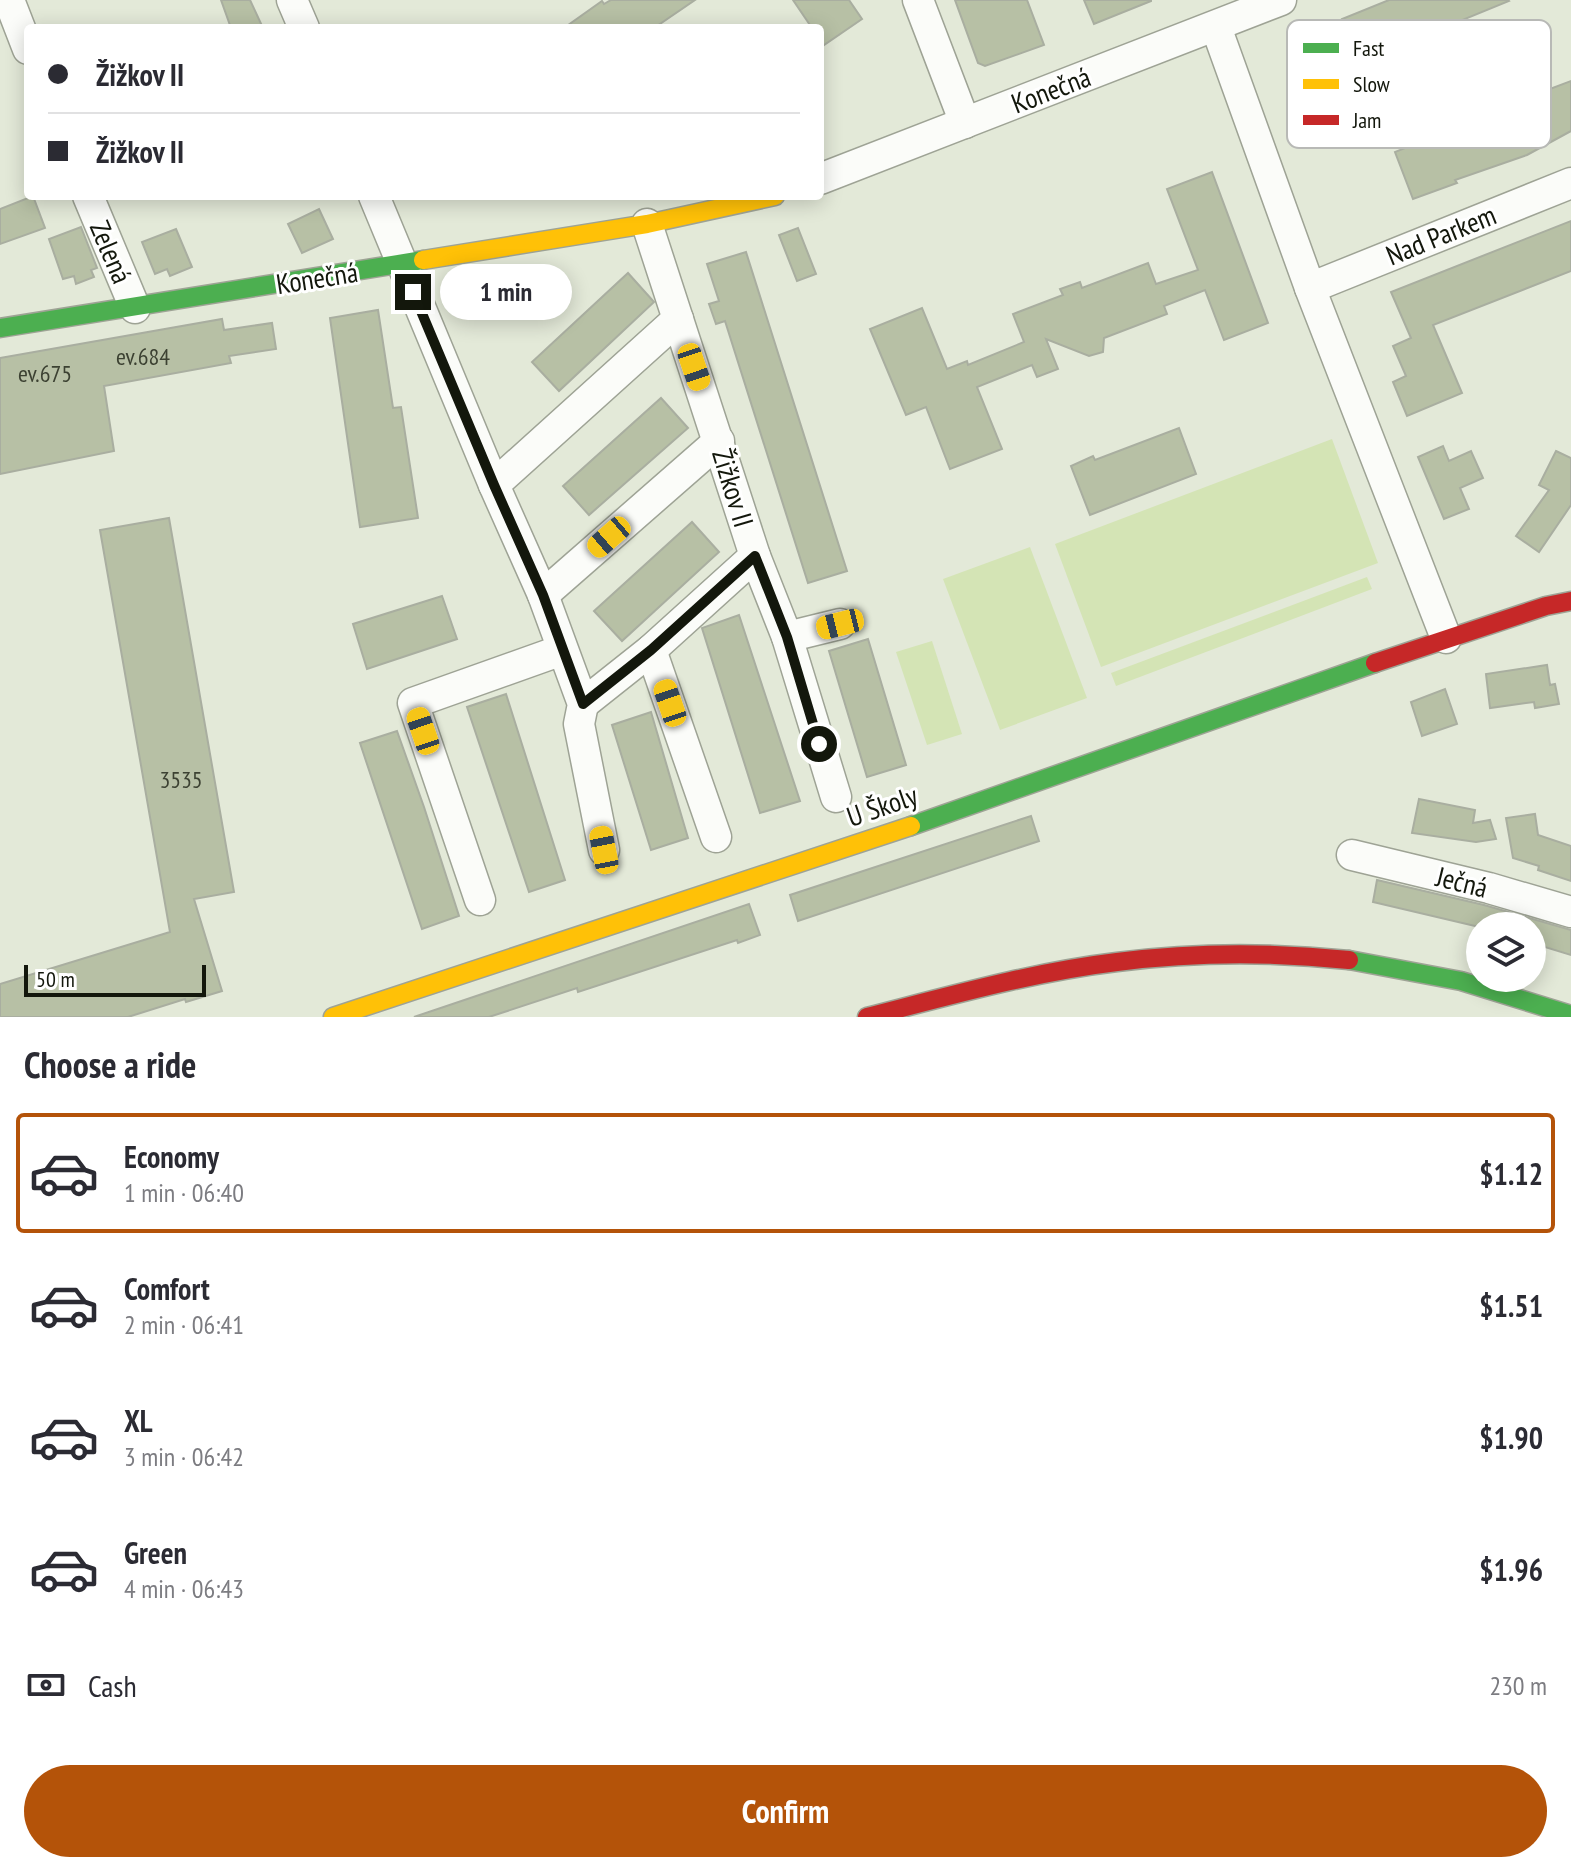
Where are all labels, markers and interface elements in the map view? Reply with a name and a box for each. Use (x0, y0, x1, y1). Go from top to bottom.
legend (1287, 20, 1551, 148)
text: Fast (1353, 34, 1384, 62)
text: Žižkov II (96, 55, 184, 94)
street label: Konečná (1006, 58, 1096, 121)
text: Slow (1353, 70, 1390, 98)
text: Jam (1352, 106, 1381, 134)
text: Žižkov II (96, 132, 184, 171)
street label: Nad Parkem (1380, 196, 1501, 273)
street label: Zelená (82, 215, 141, 289)
street label: Konečná (274, 253, 360, 302)
callout: 1 min (441, 264, 573, 320)
route end (395, 274, 431, 310)
text: 1 min (480, 275, 532, 308)
car (675, 340, 713, 394)
house number: ev.684 (116, 341, 170, 372)
house number: ev.675 (18, 358, 72, 389)
street label: Žižkov II (704, 444, 763, 531)
car (583, 512, 635, 562)
car (814, 607, 866, 641)
car (651, 676, 689, 730)
car (404, 704, 442, 758)
route start (801, 726, 837, 762)
house number: 3535 (159, 764, 203, 795)
street label: U Školy (842, 776, 922, 835)
car (588, 824, 620, 876)
street label: Ječná (1432, 857, 1492, 906)
map controls (1466, 912, 1546, 992)
button: layers (1466, 912, 1546, 992)
scale bar (24, 961, 206, 997)
text: 50 m (36, 965, 75, 993)
text: Choose a ride (24, 1041, 196, 1088)
icon: car (28, 1137, 100, 1209)
text: Economy (124, 1137, 219, 1176)
text: $1.12 (1479, 1154, 1543, 1193)
text: 1 min · 06:40 (124, 1176, 244, 1209)
icon: car (28, 1269, 100, 1341)
text: Comfort (124, 1269, 210, 1308)
text: $1.51 (1479, 1286, 1543, 1325)
text: 2 min · 06:41 (124, 1308, 244, 1341)
icon: car (28, 1401, 100, 1473)
text: XL (124, 1401, 153, 1440)
text: $1.90 (1479, 1418, 1543, 1457)
text: 3 min · 06:42 (124, 1440, 244, 1473)
icon: car (28, 1533, 100, 1605)
text: Green (124, 1533, 187, 1572)
text: $1.96 (1479, 1550, 1543, 1589)
text: 4 min · 06:43 (124, 1572, 244, 1605)
icon: cash (24, 1663, 68, 1707)
text: Cash (88, 1666, 137, 1705)
text: 230 m (1489, 1669, 1547, 1702)
button: Confirm (24, 1765, 1547, 1857)

